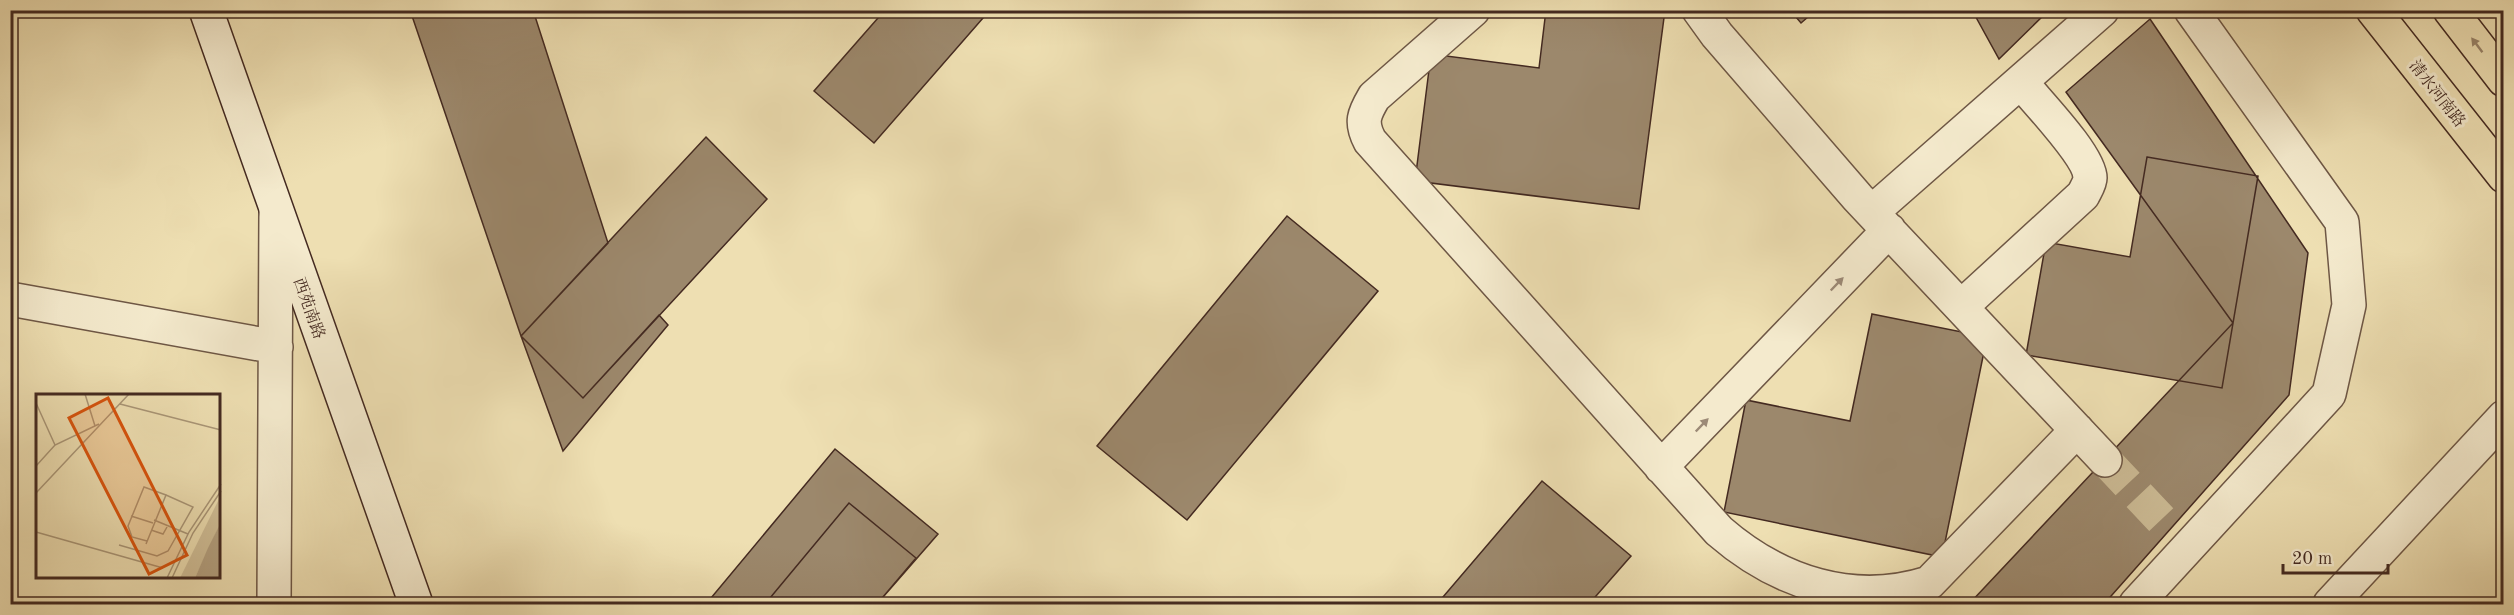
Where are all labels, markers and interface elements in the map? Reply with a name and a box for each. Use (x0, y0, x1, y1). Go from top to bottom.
one-way arrow (2471, 38, 2483, 53)
street label: 清水河南路 (2405, 57, 2469, 131)
street label: 西苑南路 (290, 275, 328, 341)
one-way arrow (1830, 277, 1844, 292)
inset map (36, 394, 220, 579)
one-way arrow (1695, 417, 1709, 432)
scale bar (2283, 537, 2388, 575)
text: 20 m (2292, 550, 2332, 568)

